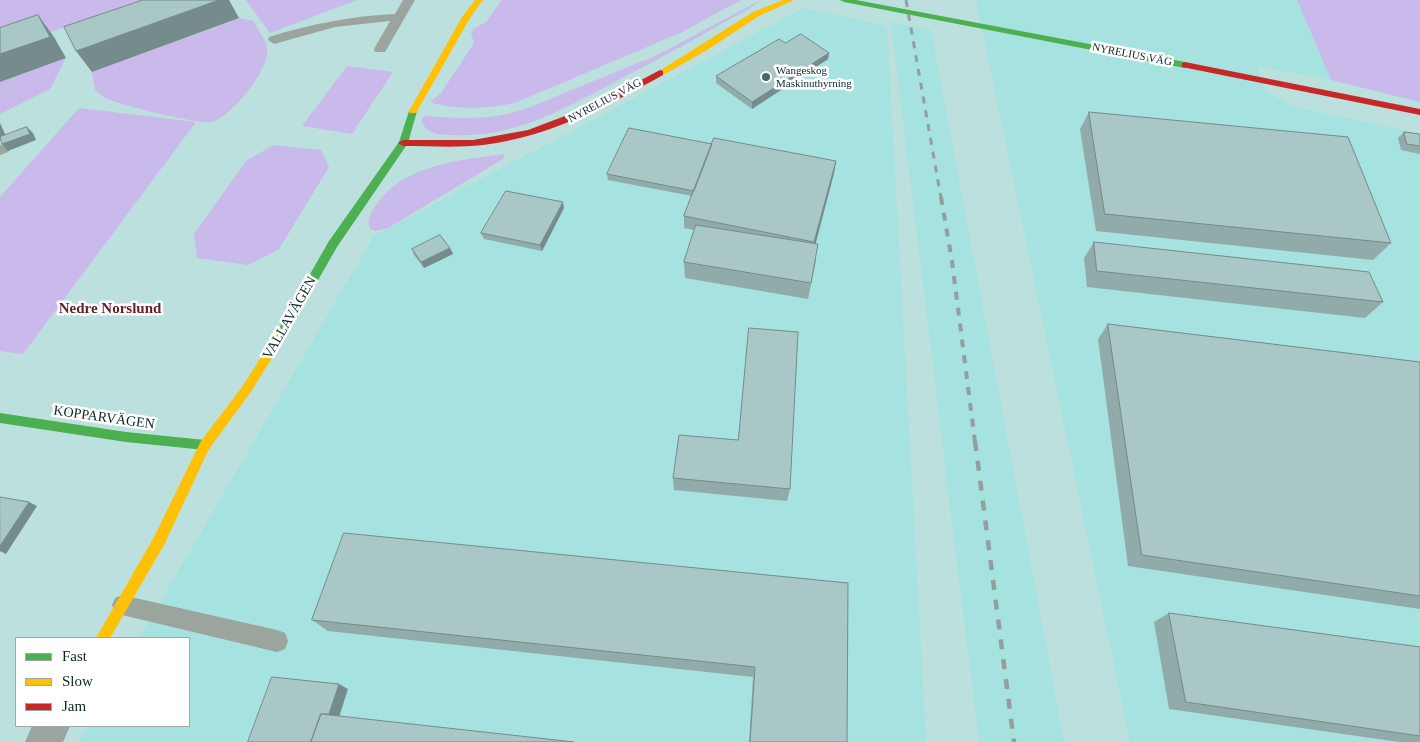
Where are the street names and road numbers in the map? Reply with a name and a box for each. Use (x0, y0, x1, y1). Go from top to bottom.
street label: NYRELIUS VÄG (1091, 41, 1173, 69)
street label: NYRELIUS VÄG (566, 76, 644, 126)
street label: VALLAVÄGEN (260, 274, 320, 362)
street label: KOPPARVÄGEN (52, 403, 156, 433)

